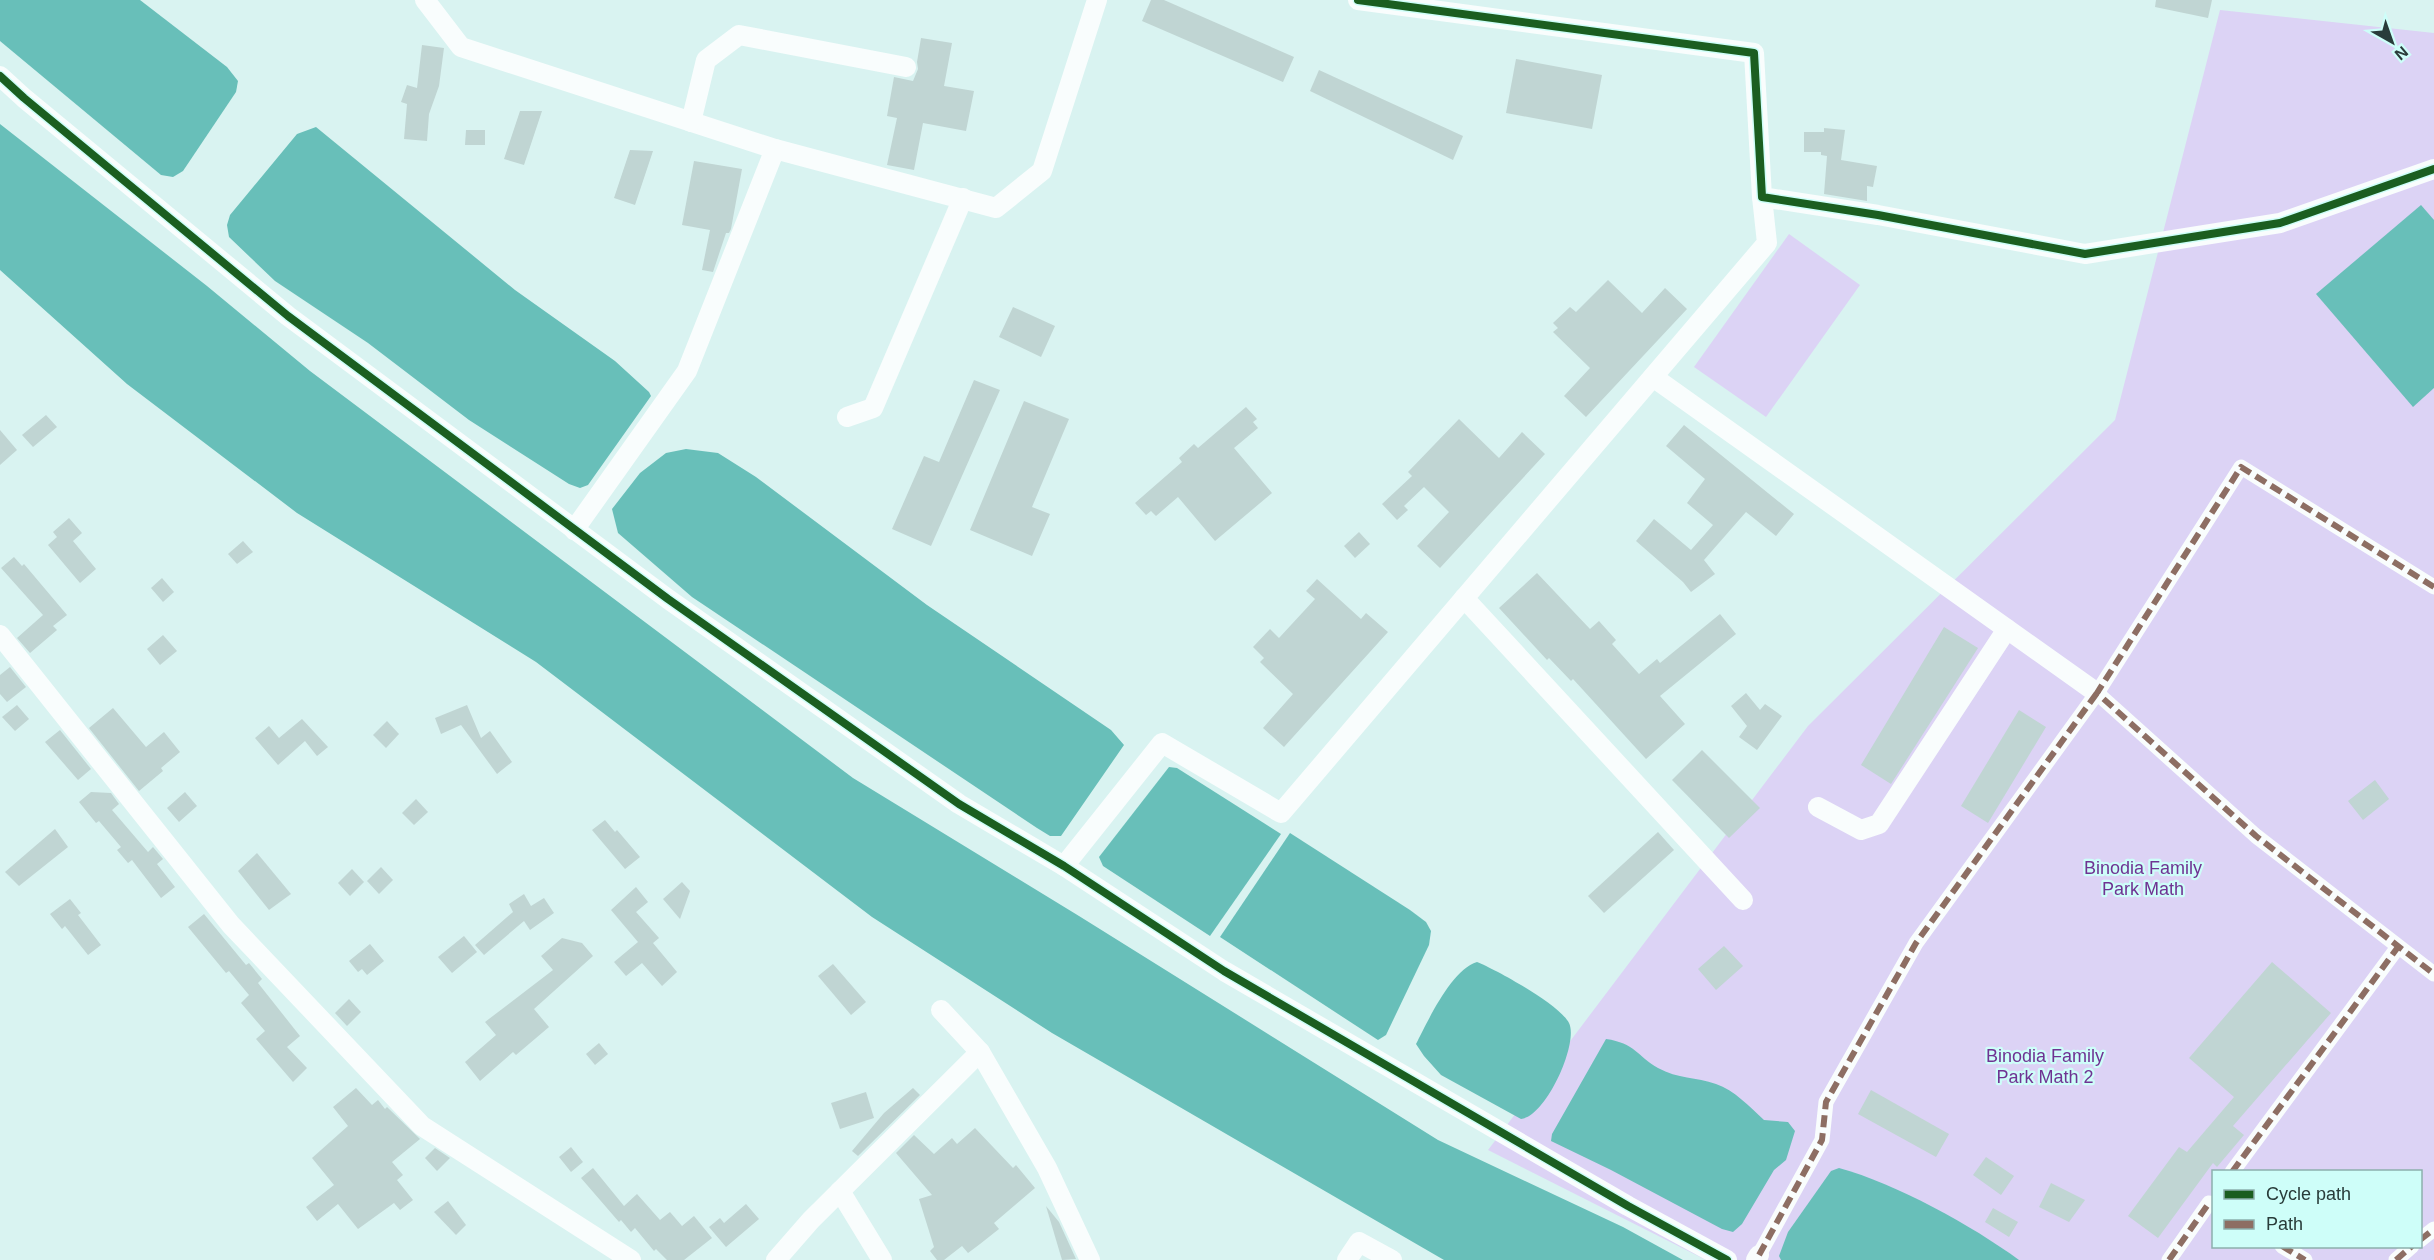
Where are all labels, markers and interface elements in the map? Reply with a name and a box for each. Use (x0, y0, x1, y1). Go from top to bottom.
north arrow (2362, 12, 2422, 72)
text: N (2391, 43, 2411, 63)
park label: Binodia Family Park Math (2084, 858, 2202, 899)
park label: Binodia Family Park Math 2 (1986, 1046, 2104, 1087)
legend (2212, 1170, 2422, 1248)
text: Cycle path (2266, 1184, 2351, 1204)
text: Path (2266, 1214, 2303, 1234)

